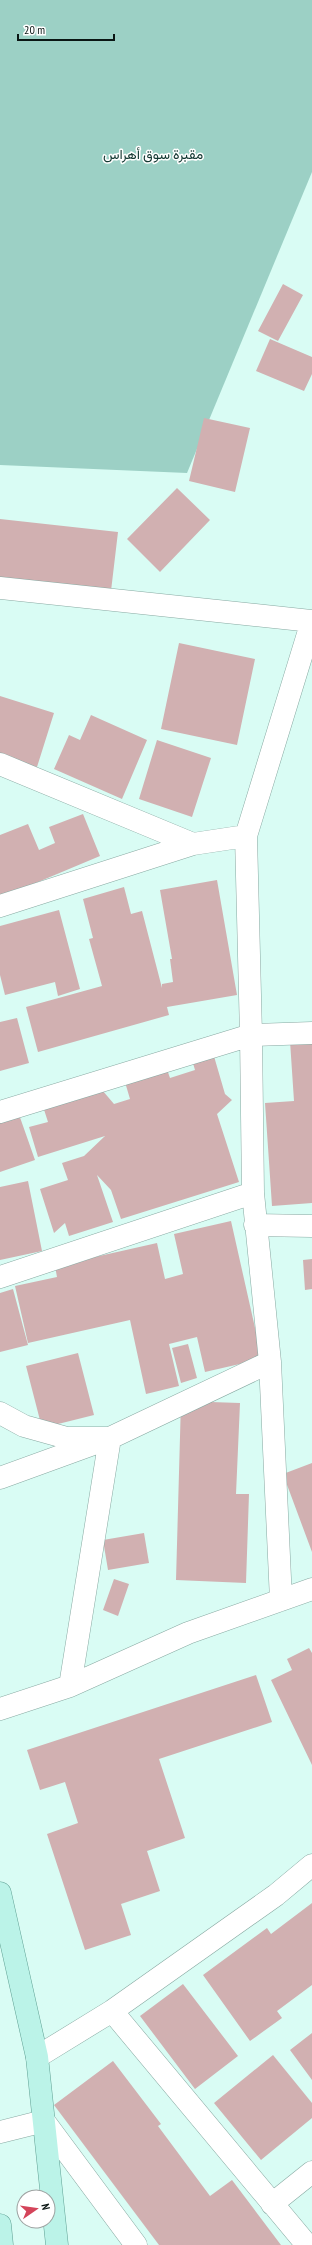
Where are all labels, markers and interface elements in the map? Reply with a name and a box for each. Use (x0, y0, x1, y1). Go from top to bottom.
scale bar (18, 16, 114, 42)
text: 20 m (24, 22, 45, 37)
park label: مقبرة سوق أهراس (103, 145, 203, 163)
north arrow (16, 2189, 56, 2229)
text: N (38, 2202, 53, 2211)

